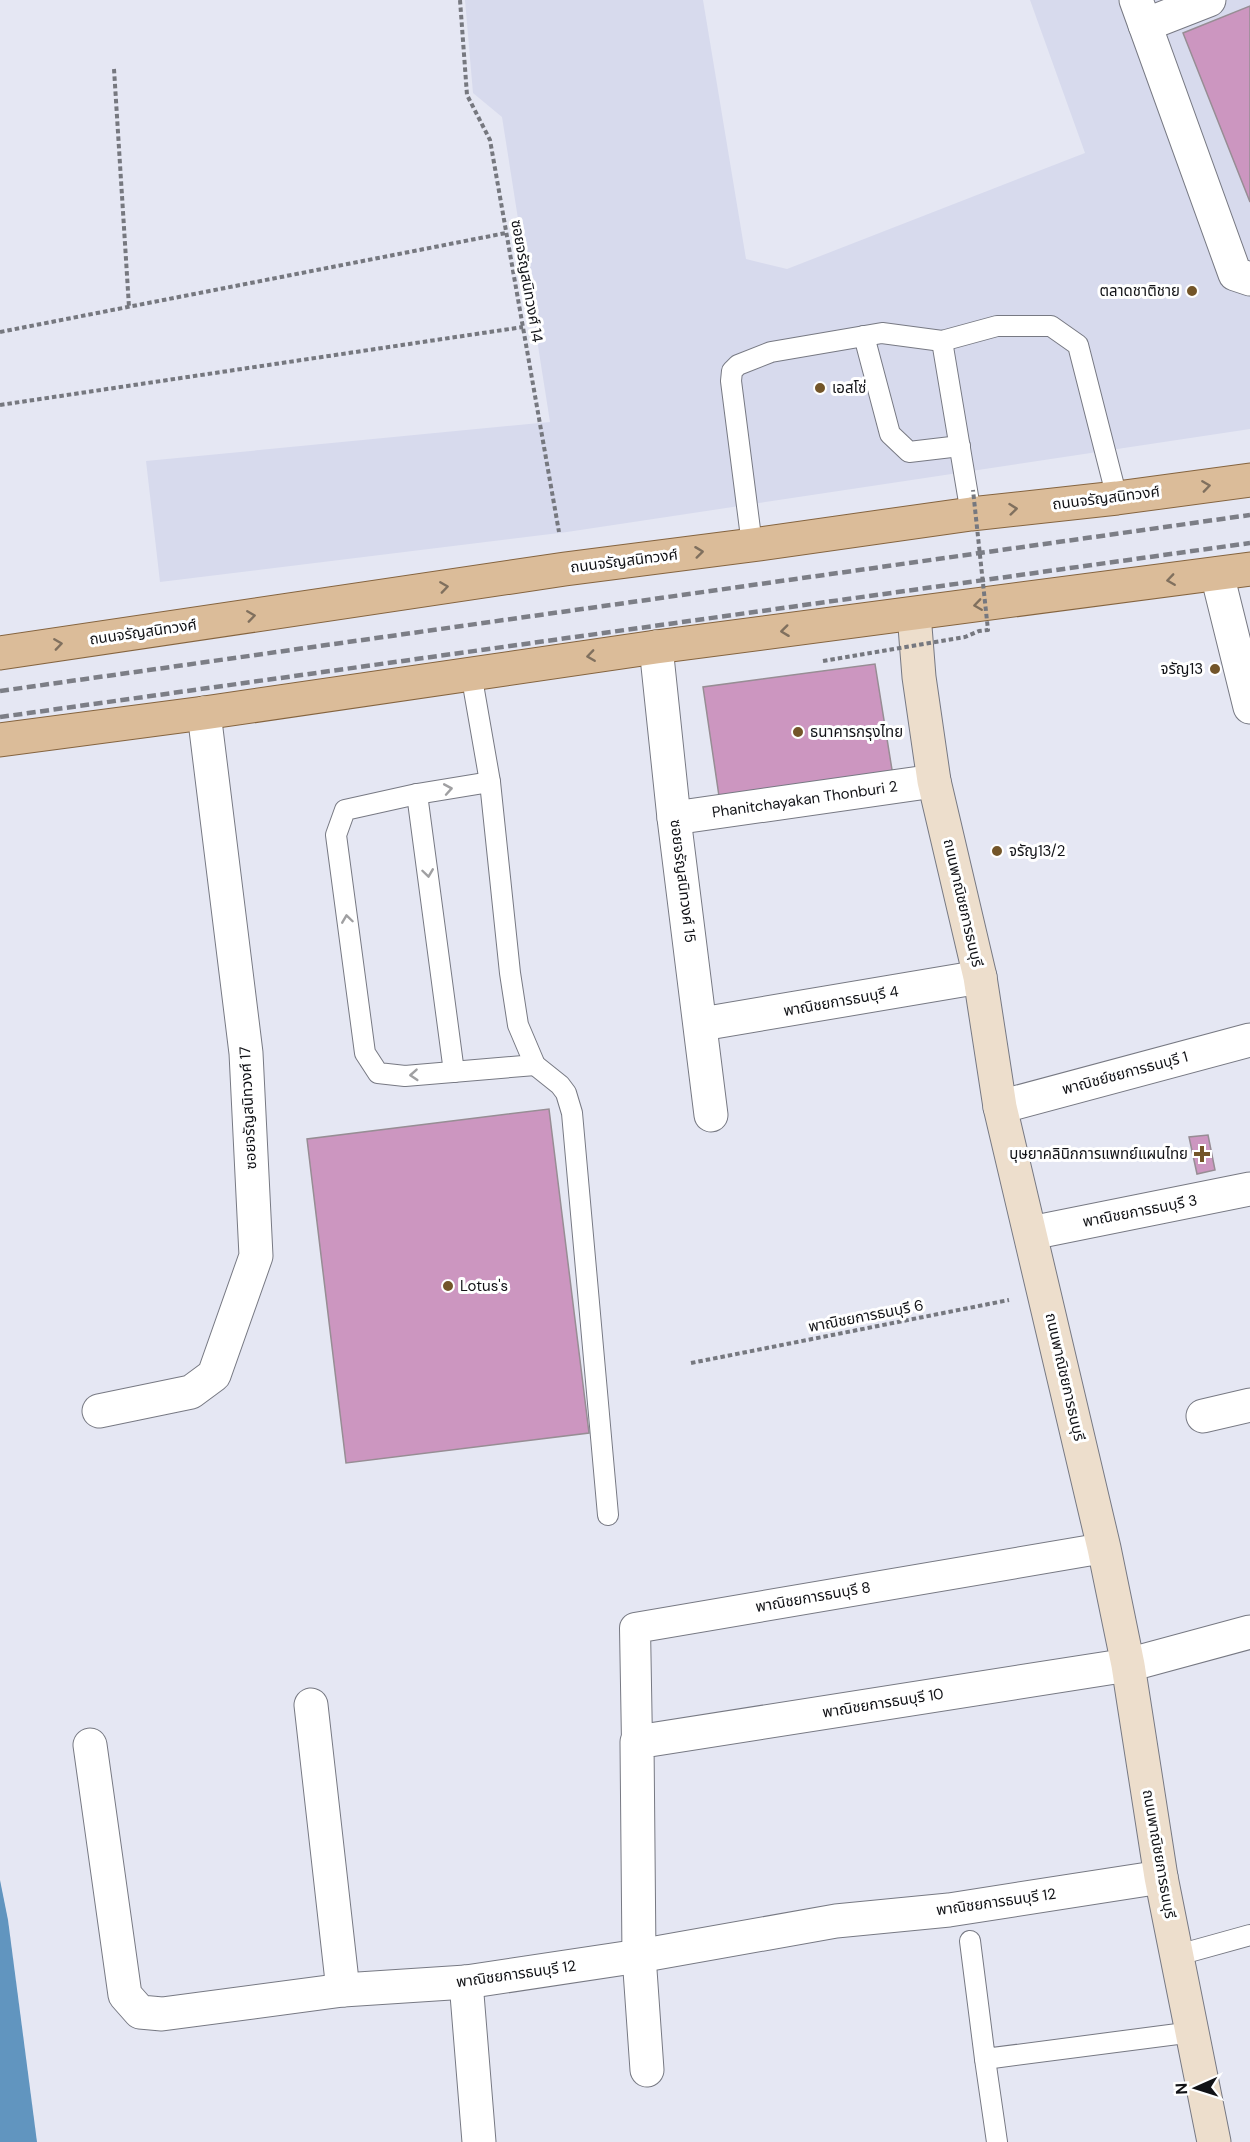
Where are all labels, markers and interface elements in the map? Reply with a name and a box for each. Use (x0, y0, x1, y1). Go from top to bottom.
street label: ซอยจรัญสนิทวงศ์ 14 (506, 218, 548, 344)
place label: ตลาดชาติชาย (1099, 281, 1180, 301)
marker: ตลาดชาติชาย (1185, 284, 1199, 298)
place label: เอสโซ่ (832, 378, 866, 398)
marker: เอสโซ่ (813, 381, 827, 395)
one-way arrow (1202, 480, 1211, 492)
street label: ถนนจรัญสนิทวงศ์ (1051, 481, 1161, 515)
one-way arrow (1008, 503, 1017, 516)
street label: ถนนจรัญสนิทวงศ์ (569, 544, 679, 578)
one-way arrow (695, 546, 704, 558)
one-way arrow (1167, 573, 1176, 586)
one-way arrow (439, 581, 448, 593)
one-way arrow (973, 599, 983, 611)
one-way arrow (246, 610, 255, 622)
street label: ถนนจรัญสนิทวงศ์ (88, 615, 198, 649)
one-way arrow (780, 624, 789, 636)
one-way arrow (53, 639, 62, 651)
one-way arrow (587, 650, 596, 662)
place label: จรัญ13 (1161, 659, 1203, 679)
marker: จรัญ13 (1208, 662, 1222, 676)
place label: ธนาคารกรุงไทย (810, 722, 903, 742)
marker: ธนาคารกรุงไทย (791, 725, 805, 739)
street label: Phanitchayakan Thonburi 2 (711, 776, 899, 823)
one-way arrow (443, 783, 453, 796)
street label: ซอยจรัญสนิทวงศ์ 15 (665, 818, 701, 944)
street label: ถนนพาณิชยการธนบุรี (939, 837, 987, 969)
place label: จรัญ13/2 (1009, 841, 1065, 861)
marker: จรัญ13/2 (990, 844, 1004, 858)
one-way arrow (421, 869, 433, 878)
one-way arrow (342, 914, 354, 923)
street label: พาณิชยการธนบุรี 4 (782, 981, 900, 1021)
street label: ซอยจรัญสนิทวงศ์ 17 (235, 1046, 261, 1170)
street label: พาณิชย์ชยการธนบุรี 1 (1060, 1047, 1190, 1099)
one-way arrow (409, 1069, 418, 1082)
place label: บุษยาคลินิกการแพทย์แผนไทย (1009, 1144, 1188, 1164)
marker: บุษยาคลินิกการแพทย์แผนไทย (1193, 1145, 1211, 1163)
street label: พาณิชยการธนบุรี 3 (1081, 1190, 1199, 1232)
place label: Lotus's (460, 1276, 508, 1296)
marker: Lotus's (441, 1279, 455, 1293)
street label: พาณิชยการธนบุรี 6 (807, 1295, 925, 1337)
street label: ถนนพาณิชยการธนบุรี (1041, 1311, 1089, 1443)
street label: พาณิชยการธนบุรี 8 (754, 1577, 872, 1617)
street label: พาณิชยการธนบุรี 10 (821, 1684, 945, 1722)
street label: ถนนพาณิชยการธนบุรี (1138, 1788, 1180, 1920)
street label: พาณิชยการธนบุรี 12 (935, 1884, 1057, 1920)
street label: พาณิชยการธนบุรี 12 (455, 1956, 577, 1992)
north arrow (1166, 2058, 1226, 2118)
text: N (1171, 2082, 1192, 2095)

